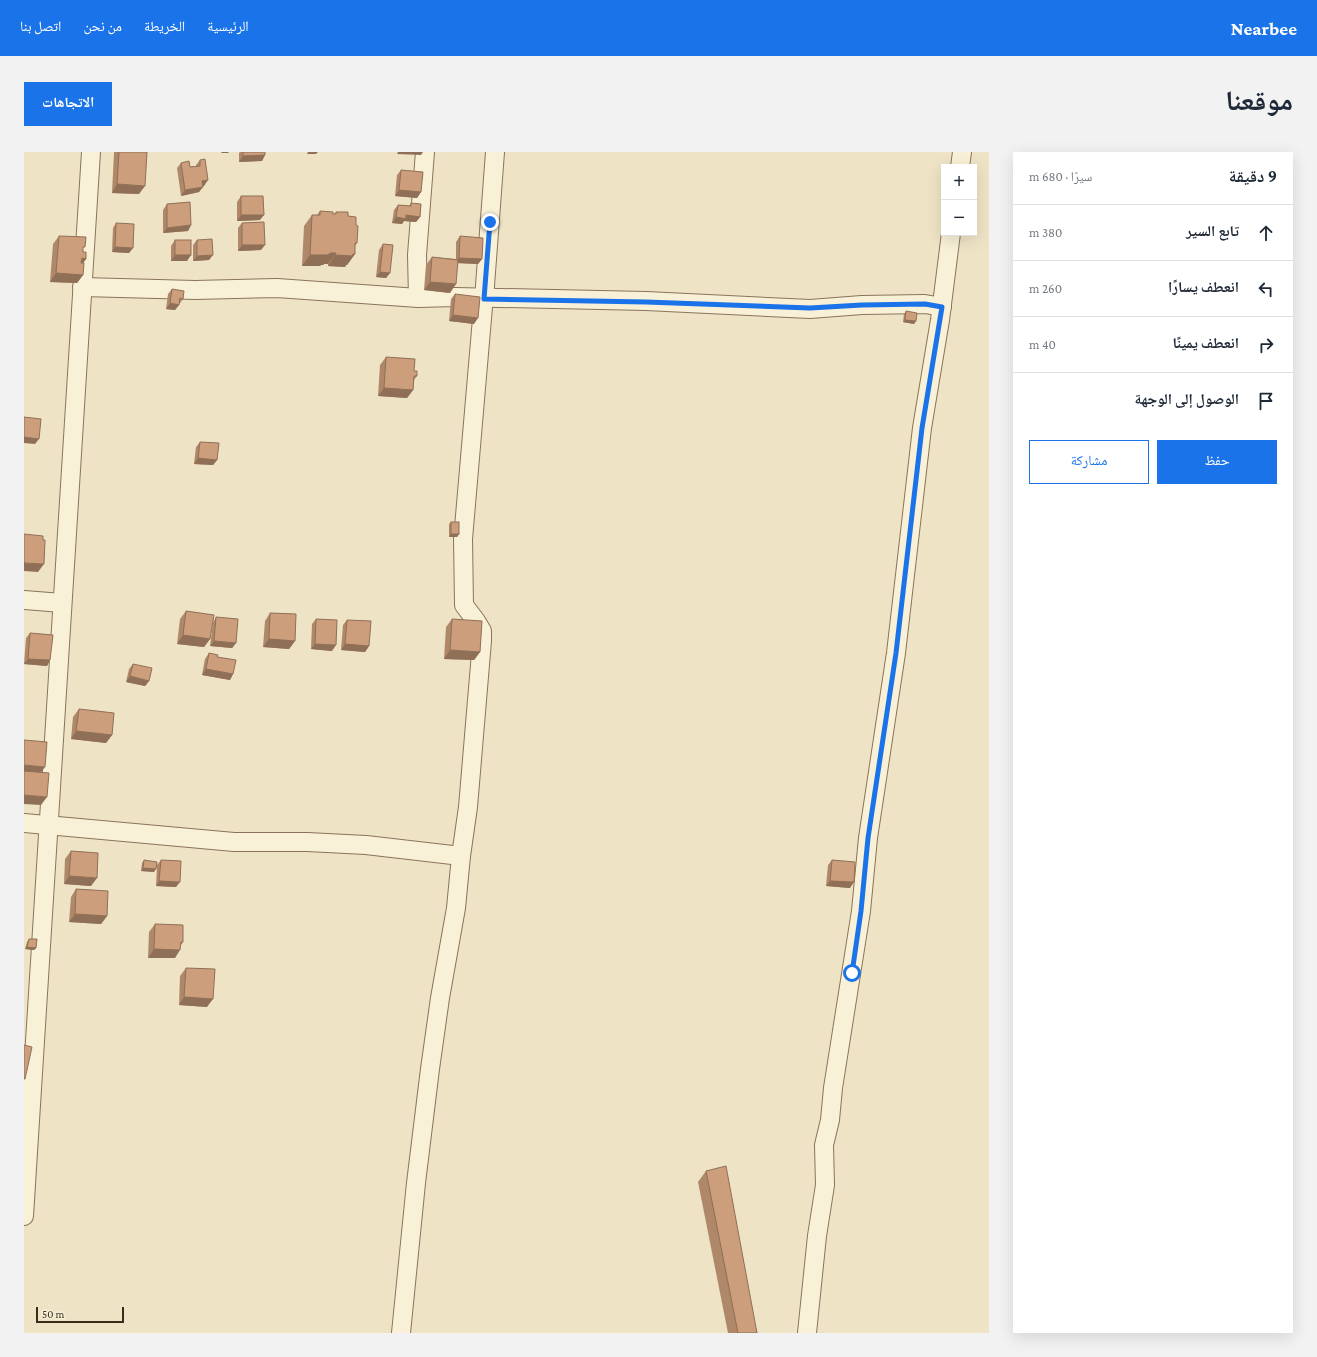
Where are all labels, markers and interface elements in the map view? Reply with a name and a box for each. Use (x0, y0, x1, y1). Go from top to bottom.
text: اتصل بنا (20, 18, 61, 34)
text: من نحن (83, 18, 122, 34)
text: الخريطة (144, 18, 185, 34)
text: الرئيسية (207, 18, 249, 34)
text: Nearbee (1231, 18, 1297, 39)
button: الاتجاهات (24, 82, 112, 126)
text: موقعنا (1225, 85, 1293, 116)
map controls (941, 164, 977, 236)
button: + (941, 164, 977, 200)
text: 9 دقيقة (1229, 167, 1277, 186)
text: سيرًا · 680 m (1029, 169, 1092, 184)
button: − (941, 200, 977, 236)
route end (481, 213, 499, 231)
icon: ahead (1255, 222, 1277, 244)
text: تابع السير (1186, 223, 1239, 239)
text: 380 m (1029, 225, 1062, 240)
icon: left (1255, 278, 1277, 300)
text: انعطف يسارًا (1168, 279, 1239, 295)
text: 260 m (1029, 281, 1062, 296)
icon: right (1255, 334, 1277, 356)
text: انعطف يمينًا (1172, 335, 1239, 351)
text: 40 m (1029, 337, 1056, 352)
icon: arrive (1255, 390, 1277, 412)
text: الوصول إلى الوجهة (1135, 391, 1239, 407)
button: مشاركة (1029, 440, 1149, 484)
button: حفظ (1157, 440, 1277, 484)
route start (843, 964, 861, 982)
scale bar (36, 1305, 124, 1324)
text: 50 m (42, 1308, 64, 1320)

